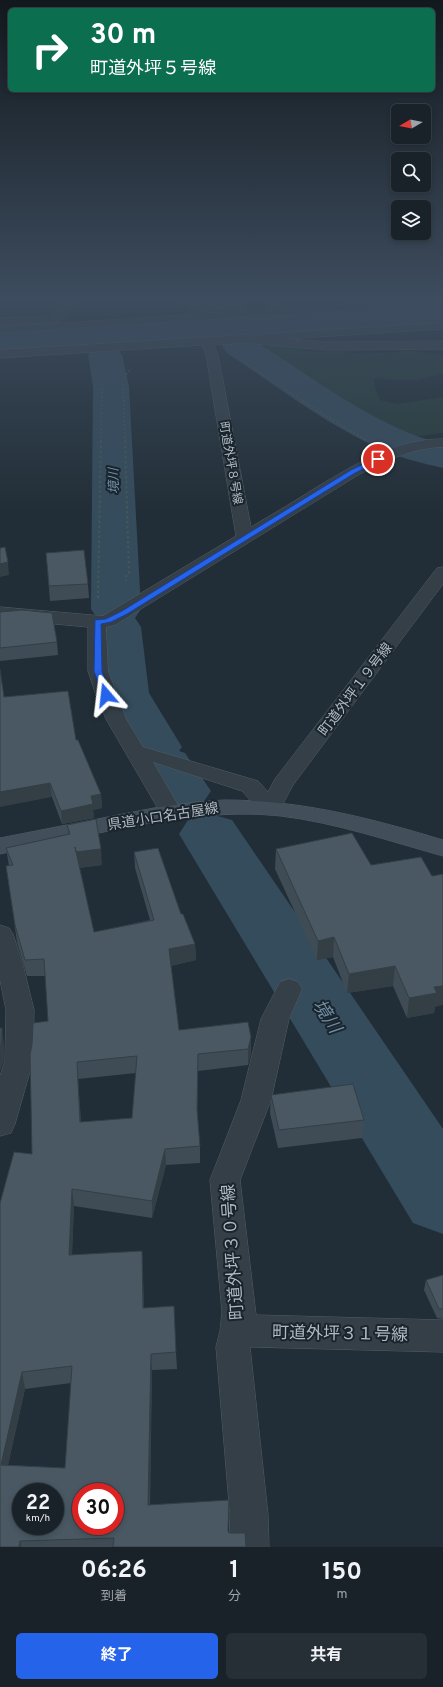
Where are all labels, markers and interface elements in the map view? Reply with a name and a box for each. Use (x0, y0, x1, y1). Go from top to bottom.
text: 30 m (90, 18, 156, 54)
icon: right (24, 24, 76, 76)
text: 町道外坪５号線 (90, 58, 216, 81)
north arrow (391, 104, 431, 144)
map controls (391, 104, 431, 240)
button: search (391, 152, 431, 192)
button: layers (391, 200, 431, 240)
street label: 町道外坪８号線 (215, 420, 245, 506)
pin (361, 442, 395, 476)
icon: arrive (367, 448, 389, 470)
water label: 境川 (107, 466, 123, 494)
street label: 町道外坪１９号線 (315, 639, 397, 740)
position arrow (85, 674, 127, 716)
street label: 県道小口名古屋線 (107, 800, 220, 835)
water label: 境川 (306, 995, 346, 1040)
street label: 町道外坪３０号線 (218, 1183, 250, 1320)
street label: 町道外坪３１号線 (272, 1323, 408, 1347)
speed limit sign: 30 (72, 1483, 124, 1535)
text: 22 (26, 1491, 50, 1517)
text: km/h (26, 1512, 50, 1525)
text: 06:26 (81, 1556, 147, 1586)
text: 1 (230, 1556, 239, 1586)
text: 150 (322, 1558, 362, 1588)
text: m (336, 1587, 347, 1603)
text: 到着 (101, 1589, 127, 1605)
text: 分 (228, 1589, 241, 1605)
button: 終了 (16, 1633, 218, 1679)
button: 共有 (226, 1633, 427, 1679)

